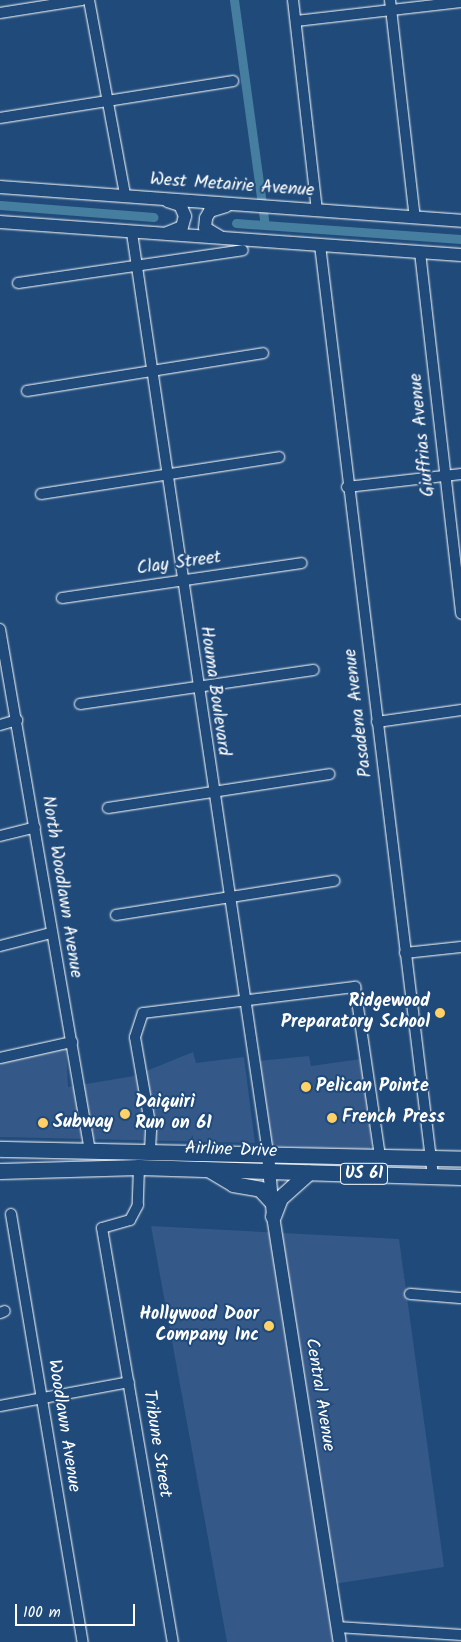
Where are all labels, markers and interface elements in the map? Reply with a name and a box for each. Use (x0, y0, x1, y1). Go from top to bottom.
street label: West Metairie Avenue (149, 169, 315, 203)
street label: Giuffrias Avenue (406, 372, 440, 498)
street label: Clay Street (135, 547, 223, 581)
street label: Houma Boulevard (194, 625, 234, 757)
street label: Pasadena Avenue (340, 647, 378, 779)
street label: North Woodlawn Avenue (36, 794, 86, 980)
place label: Ridgewood Preparatory School (281, 992, 430, 1034)
marker: Ridgewood Preparatory School (434, 1007, 446, 1019)
place label: Pelican Pointe (316, 1076, 429, 1098)
marker: Pelican Pointe (300, 1081, 312, 1093)
place label: Daiquiri Run on 61 (135, 1093, 212, 1136)
place label: French Press (342, 1107, 445, 1129)
marker: Daiquiri Run on 61 (119, 1108, 131, 1120)
place label: Subway (53, 1112, 113, 1134)
marker: French Press (326, 1112, 338, 1124)
marker: Subway (37, 1117, 49, 1129)
street label: Airline Drive (184, 1139, 278, 1163)
road number: US 61 (339, 1160, 389, 1188)
place label: Hollywood Door Company Inc (139, 1305, 259, 1348)
marker: Hollywood Door Company Inc (263, 1320, 275, 1332)
street label: Central Avenue (299, 1337, 339, 1453)
street label: Woodlawn Avenue (42, 1358, 84, 1494)
street label: Tribune Street (137, 1389, 175, 1499)
scale bar (18, 1594, 138, 1626)
text: 100 m (23, 1601, 61, 1625)

